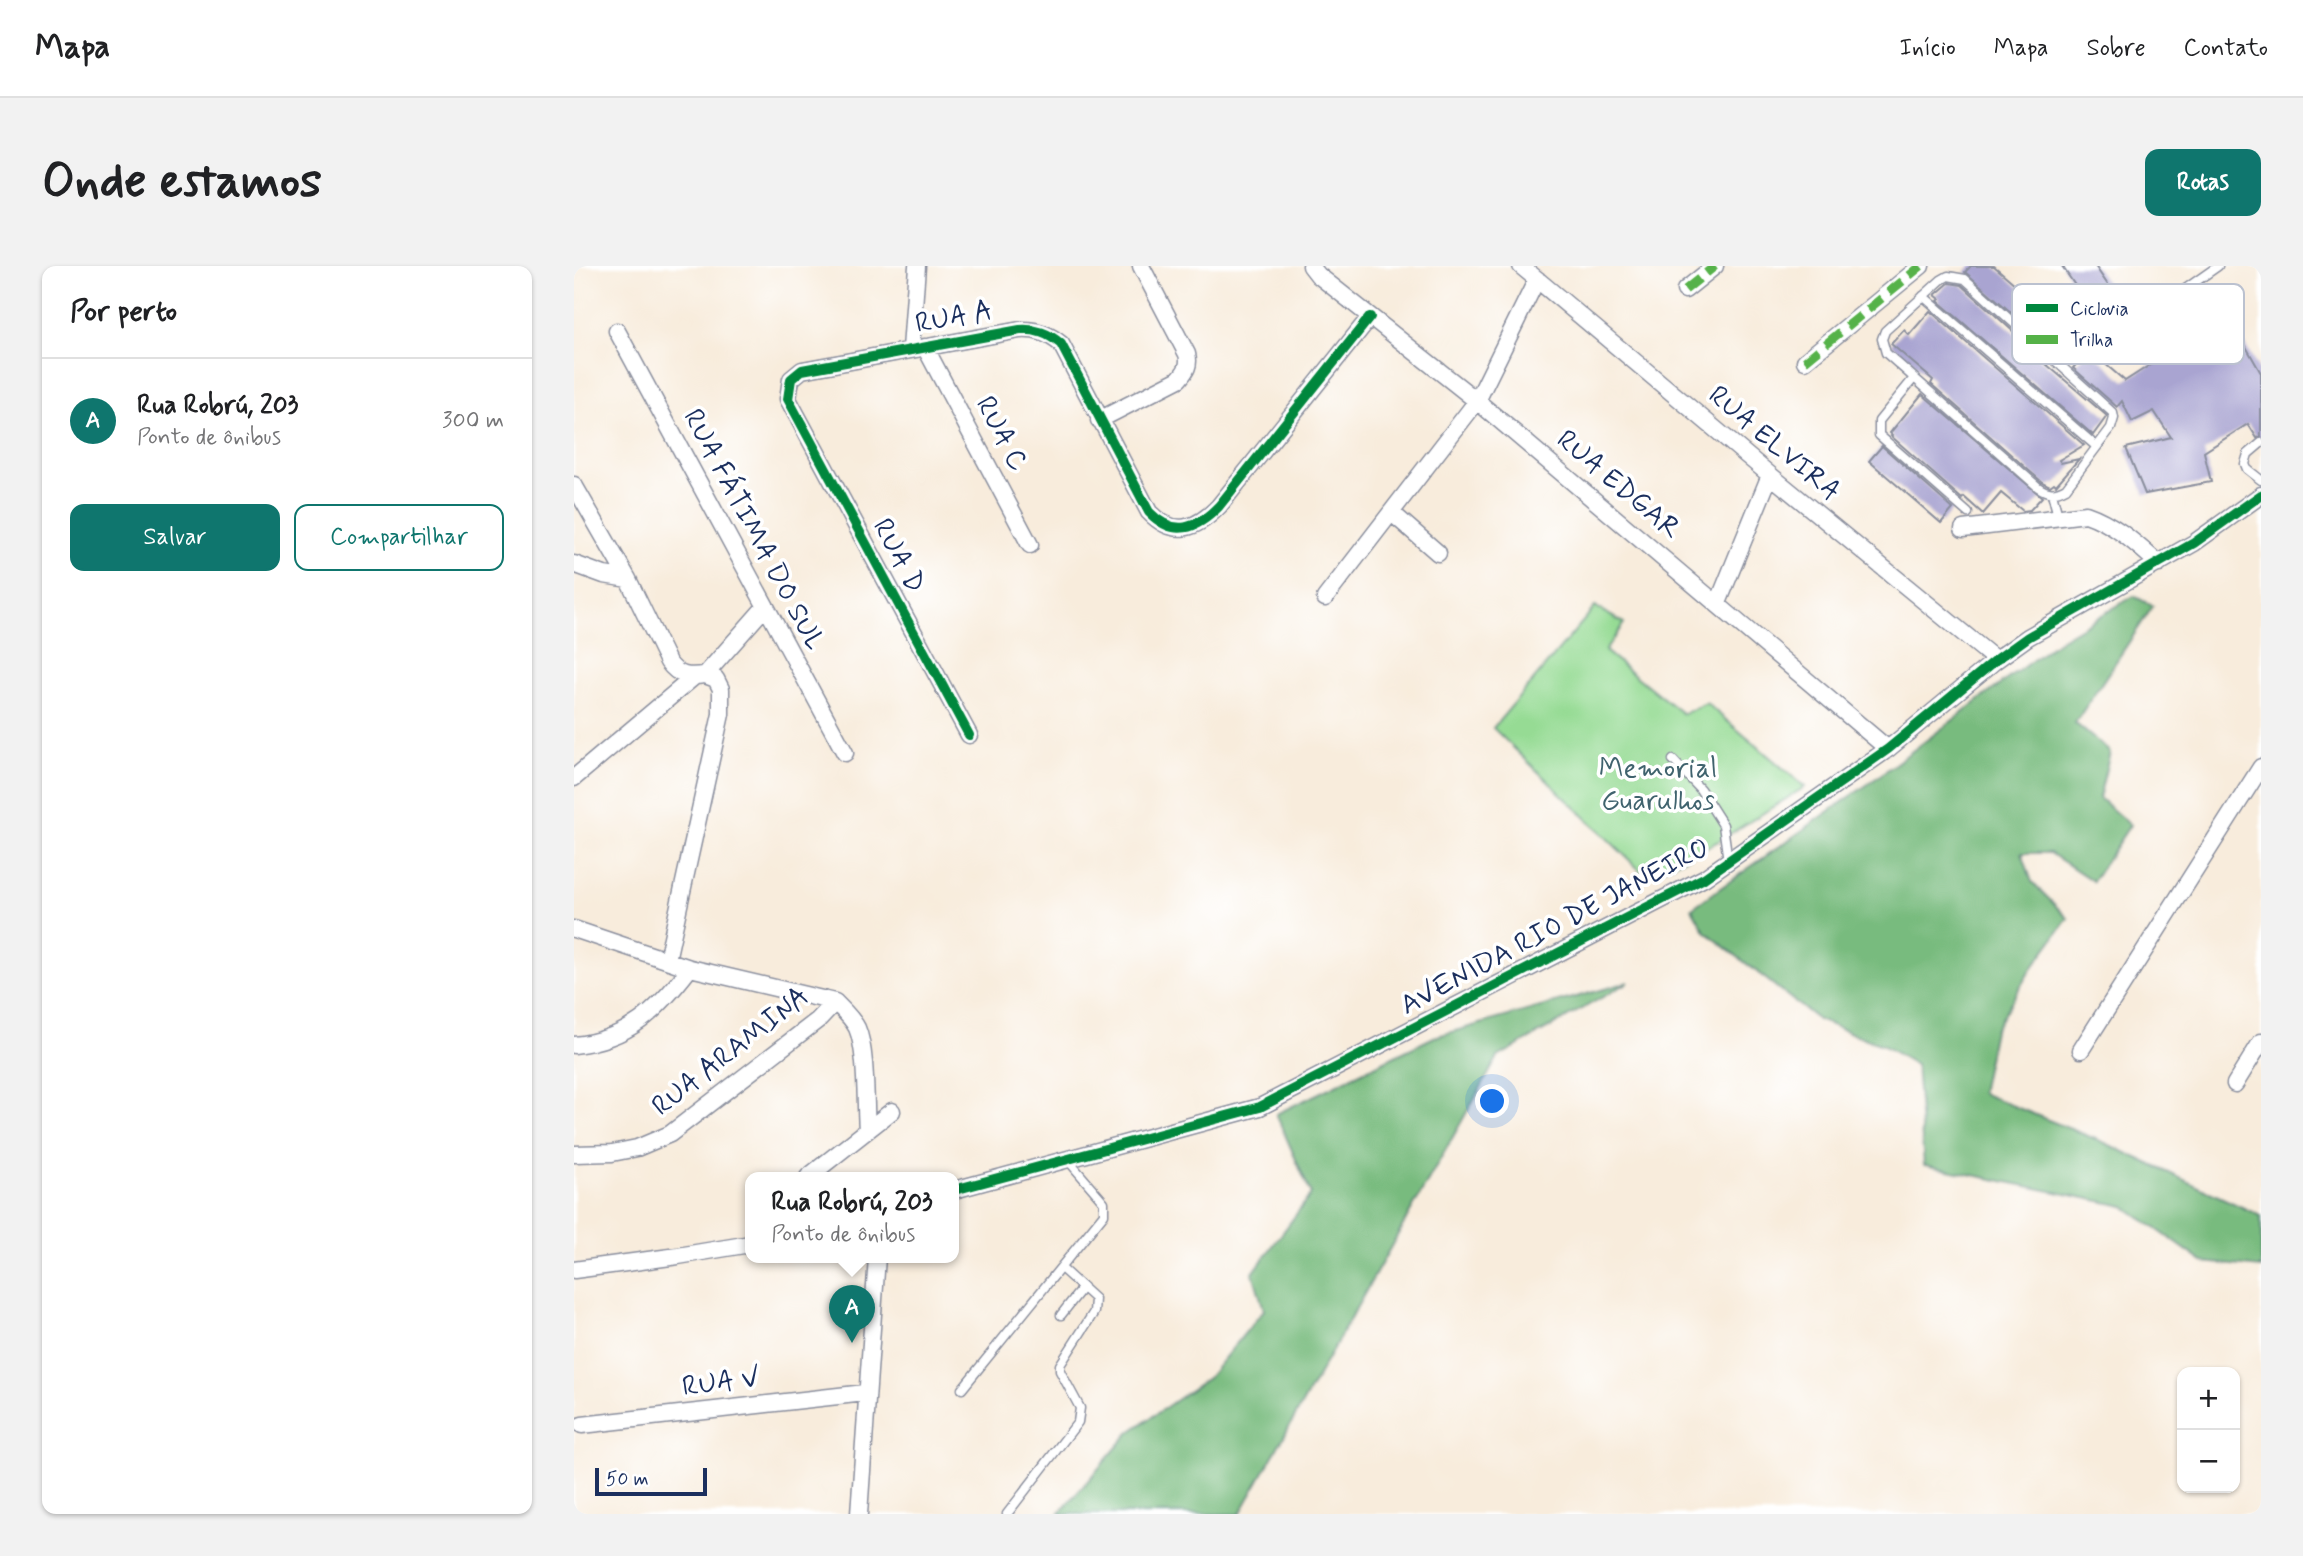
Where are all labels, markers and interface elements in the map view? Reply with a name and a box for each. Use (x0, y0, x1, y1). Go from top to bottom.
text: Mapa (35, 26, 110, 70)
text: Início (1899, 33, 1956, 64)
text: Mapa (1994, 33, 2048, 64)
text: Sobre (2086, 33, 2146, 64)
text: Contato (2184, 33, 2268, 64)
button: Rotas (2145, 149, 2261, 216)
text: Onde estamos (42, 150, 322, 215)
legend (2012, 284, 2244, 364)
text: Por perto (70, 292, 177, 331)
street label: RUA A (912, 293, 996, 343)
text: Ciclovia (2070, 297, 2129, 322)
text: Trilha (2070, 328, 2113, 353)
street label: RUA ELVIRA (1700, 378, 1848, 510)
text: Rua Robrú, 203 (137, 389, 298, 423)
street label: RUA C (966, 390, 1036, 478)
street label: RUA FÁTIMA DO SUL (674, 402, 833, 657)
text: A (85, 406, 101, 436)
text: 300 m (442, 406, 504, 436)
street label: RUA EDGAR (1548, 422, 1688, 548)
text: Ponto de ônibus (137, 423, 281, 453)
button: Salvar (70, 504, 280, 571)
button: Compartilhar (294, 504, 504, 571)
street label: RUA D (863, 512, 933, 600)
park label: Memorial Guarulhos (1599, 751, 1717, 820)
street label: AVENIDA RIO DE JANEIRO (1394, 830, 1716, 1024)
street label: RUA ARAMINA (645, 979, 817, 1125)
your location (1475, 1084, 1509, 1118)
popup (745, 1172, 959, 1263)
text: Rua Robrú, 203 (771, 1186, 933, 1220)
text: Ponto de ônibus (771, 1220, 915, 1250)
pin: A (829, 1285, 875, 1343)
street label: RUA V (680, 1360, 762, 1406)
map controls (2177, 1367, 2240, 1493)
button: + (2177, 1367, 2240, 1430)
button: − (2177, 1430, 2240, 1493)
scale bar (595, 1465, 707, 1497)
text: 50 m (606, 1467, 649, 1492)

